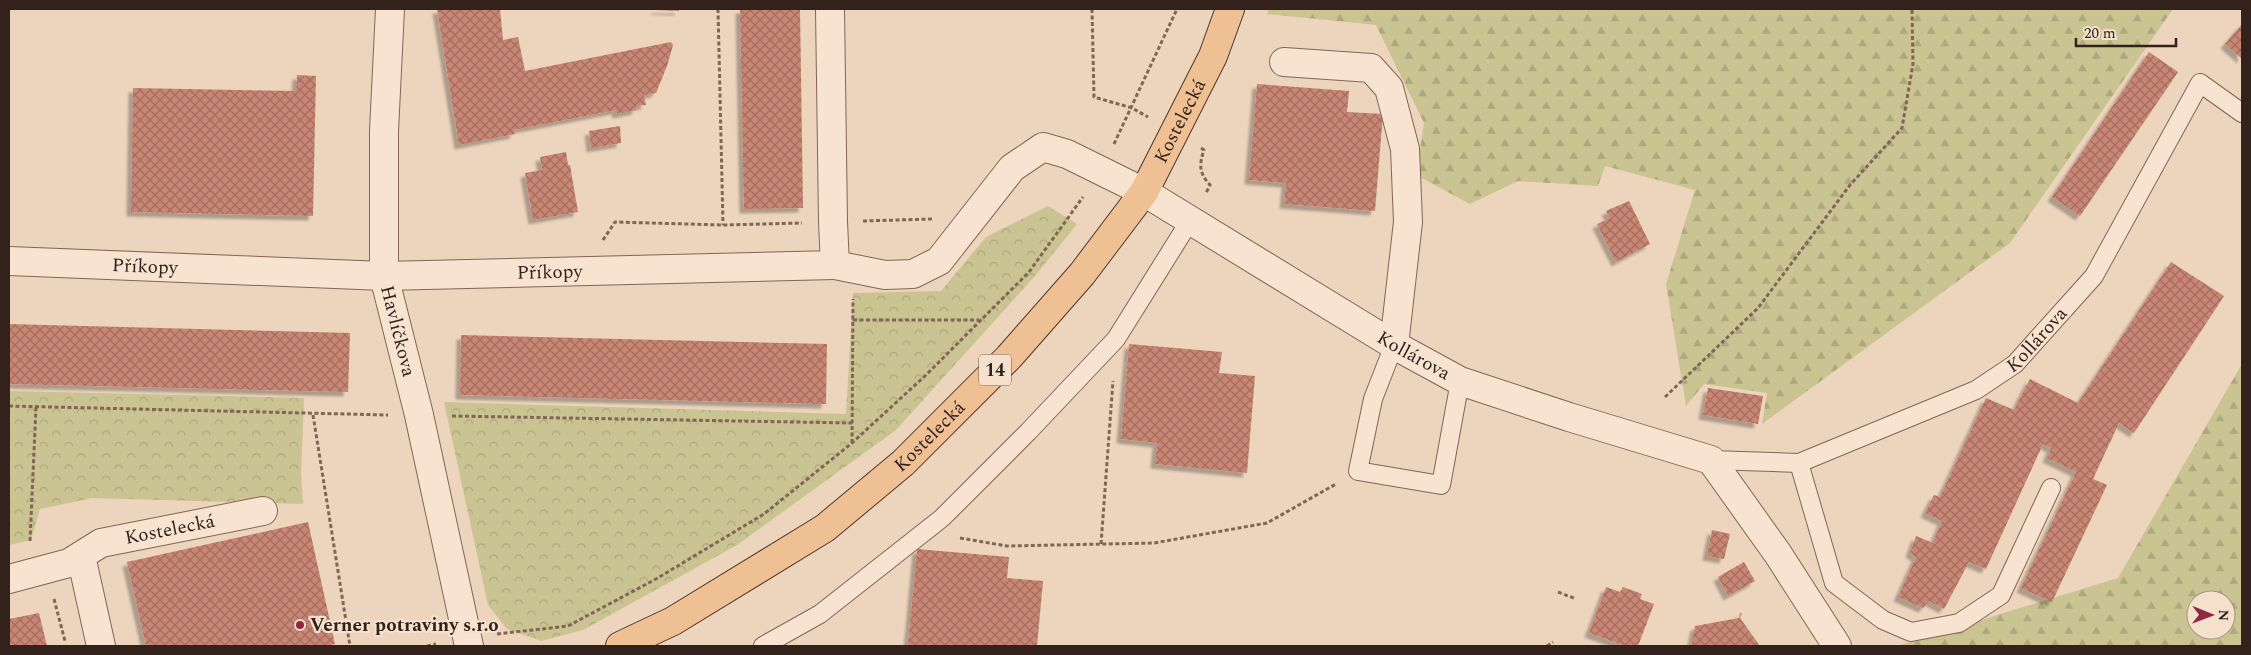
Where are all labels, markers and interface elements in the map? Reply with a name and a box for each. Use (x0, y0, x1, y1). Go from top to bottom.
scale bar (2076, 15, 2176, 47)
text: 20 m (2084, 22, 2116, 45)
street label: Kostelecká (1146, 73, 1214, 168)
street label: Příkopy (111, 251, 179, 282)
street label: Příkopy (516, 257, 584, 287)
street label: Havlíčkova (372, 282, 424, 381)
street label: Kollárova (2001, 300, 2075, 380)
street label: Kollárova (1371, 323, 1456, 388)
road number: 14 (979, 354, 1011, 386)
street label: Kostelecká (888, 393, 973, 479)
street label: Kostelecká (122, 506, 218, 552)
north arrow (2186, 590, 2236, 640)
text: N (2213, 609, 2234, 621)
place label: Verner potraviny s.r.o (310, 611, 499, 640)
marker: Verner potraviny s.r.o (294, 619, 306, 631)

